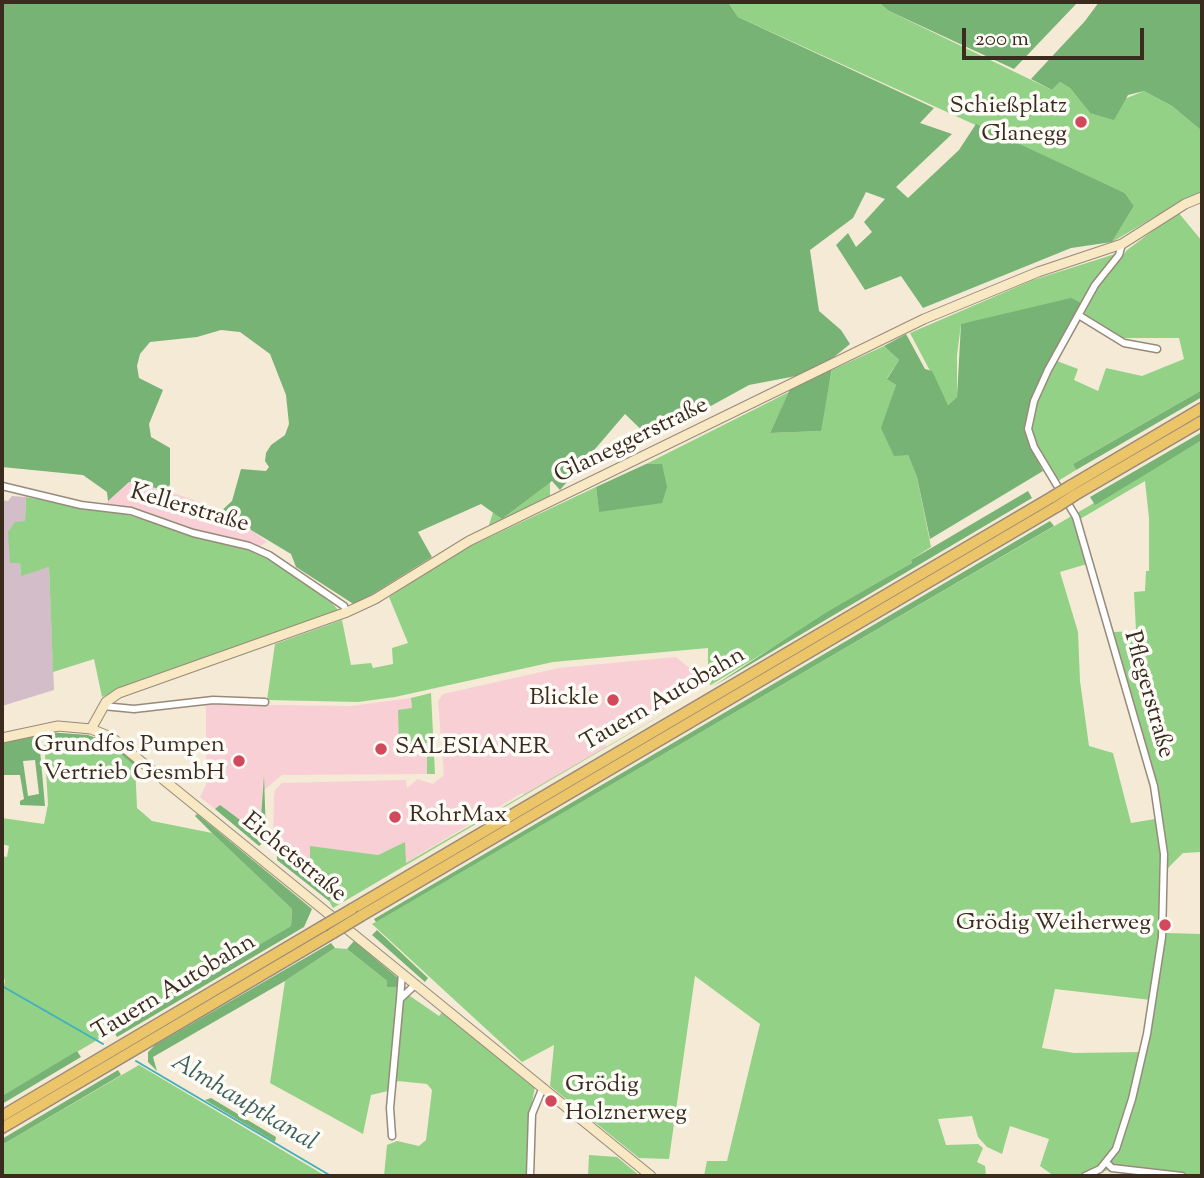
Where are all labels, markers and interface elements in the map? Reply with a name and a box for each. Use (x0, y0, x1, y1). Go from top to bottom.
scale bar (966, 14, 1148, 58)
text: 200 m (975, 25, 1029, 55)
place label: Schießplatz Glanegg (950, 94, 1067, 150)
marker: Schießplatz Glanegg (1073, 114, 1089, 130)
street label: Glaneggerstraße (550, 392, 714, 492)
street label: Kellerstraße (126, 479, 252, 541)
street label: Pflegerstraße (1115, 628, 1179, 762)
street label: Tauern Autobahn (577, 642, 751, 760)
place label: Blickle (529, 686, 599, 714)
marker: Blickle (605, 692, 621, 708)
place label: Grundfos Pumpen Vertrieb GesmbH (34, 733, 225, 789)
place label: SALESIANER (395, 735, 550, 763)
marker: SALESIANER (373, 741, 389, 757)
marker: Grundfos Pumpen Vertrieb GesmbH (231, 753, 247, 769)
place label: RohrMax (409, 803, 507, 831)
street label: Eichetstraße (235, 808, 351, 910)
marker: RohrMax (387, 809, 403, 825)
place label: Grödig Weiherweg (956, 911, 1151, 939)
marker: Grödig Weiherweg (1157, 917, 1173, 933)
street label: Tauern Autobahn (88, 929, 262, 1049)
water label: Almhauptkanal (164, 1048, 322, 1160)
place label: Grödig Holznerweg (565, 1073, 687, 1129)
marker: Grödig Holznerweg (543, 1093, 559, 1109)

